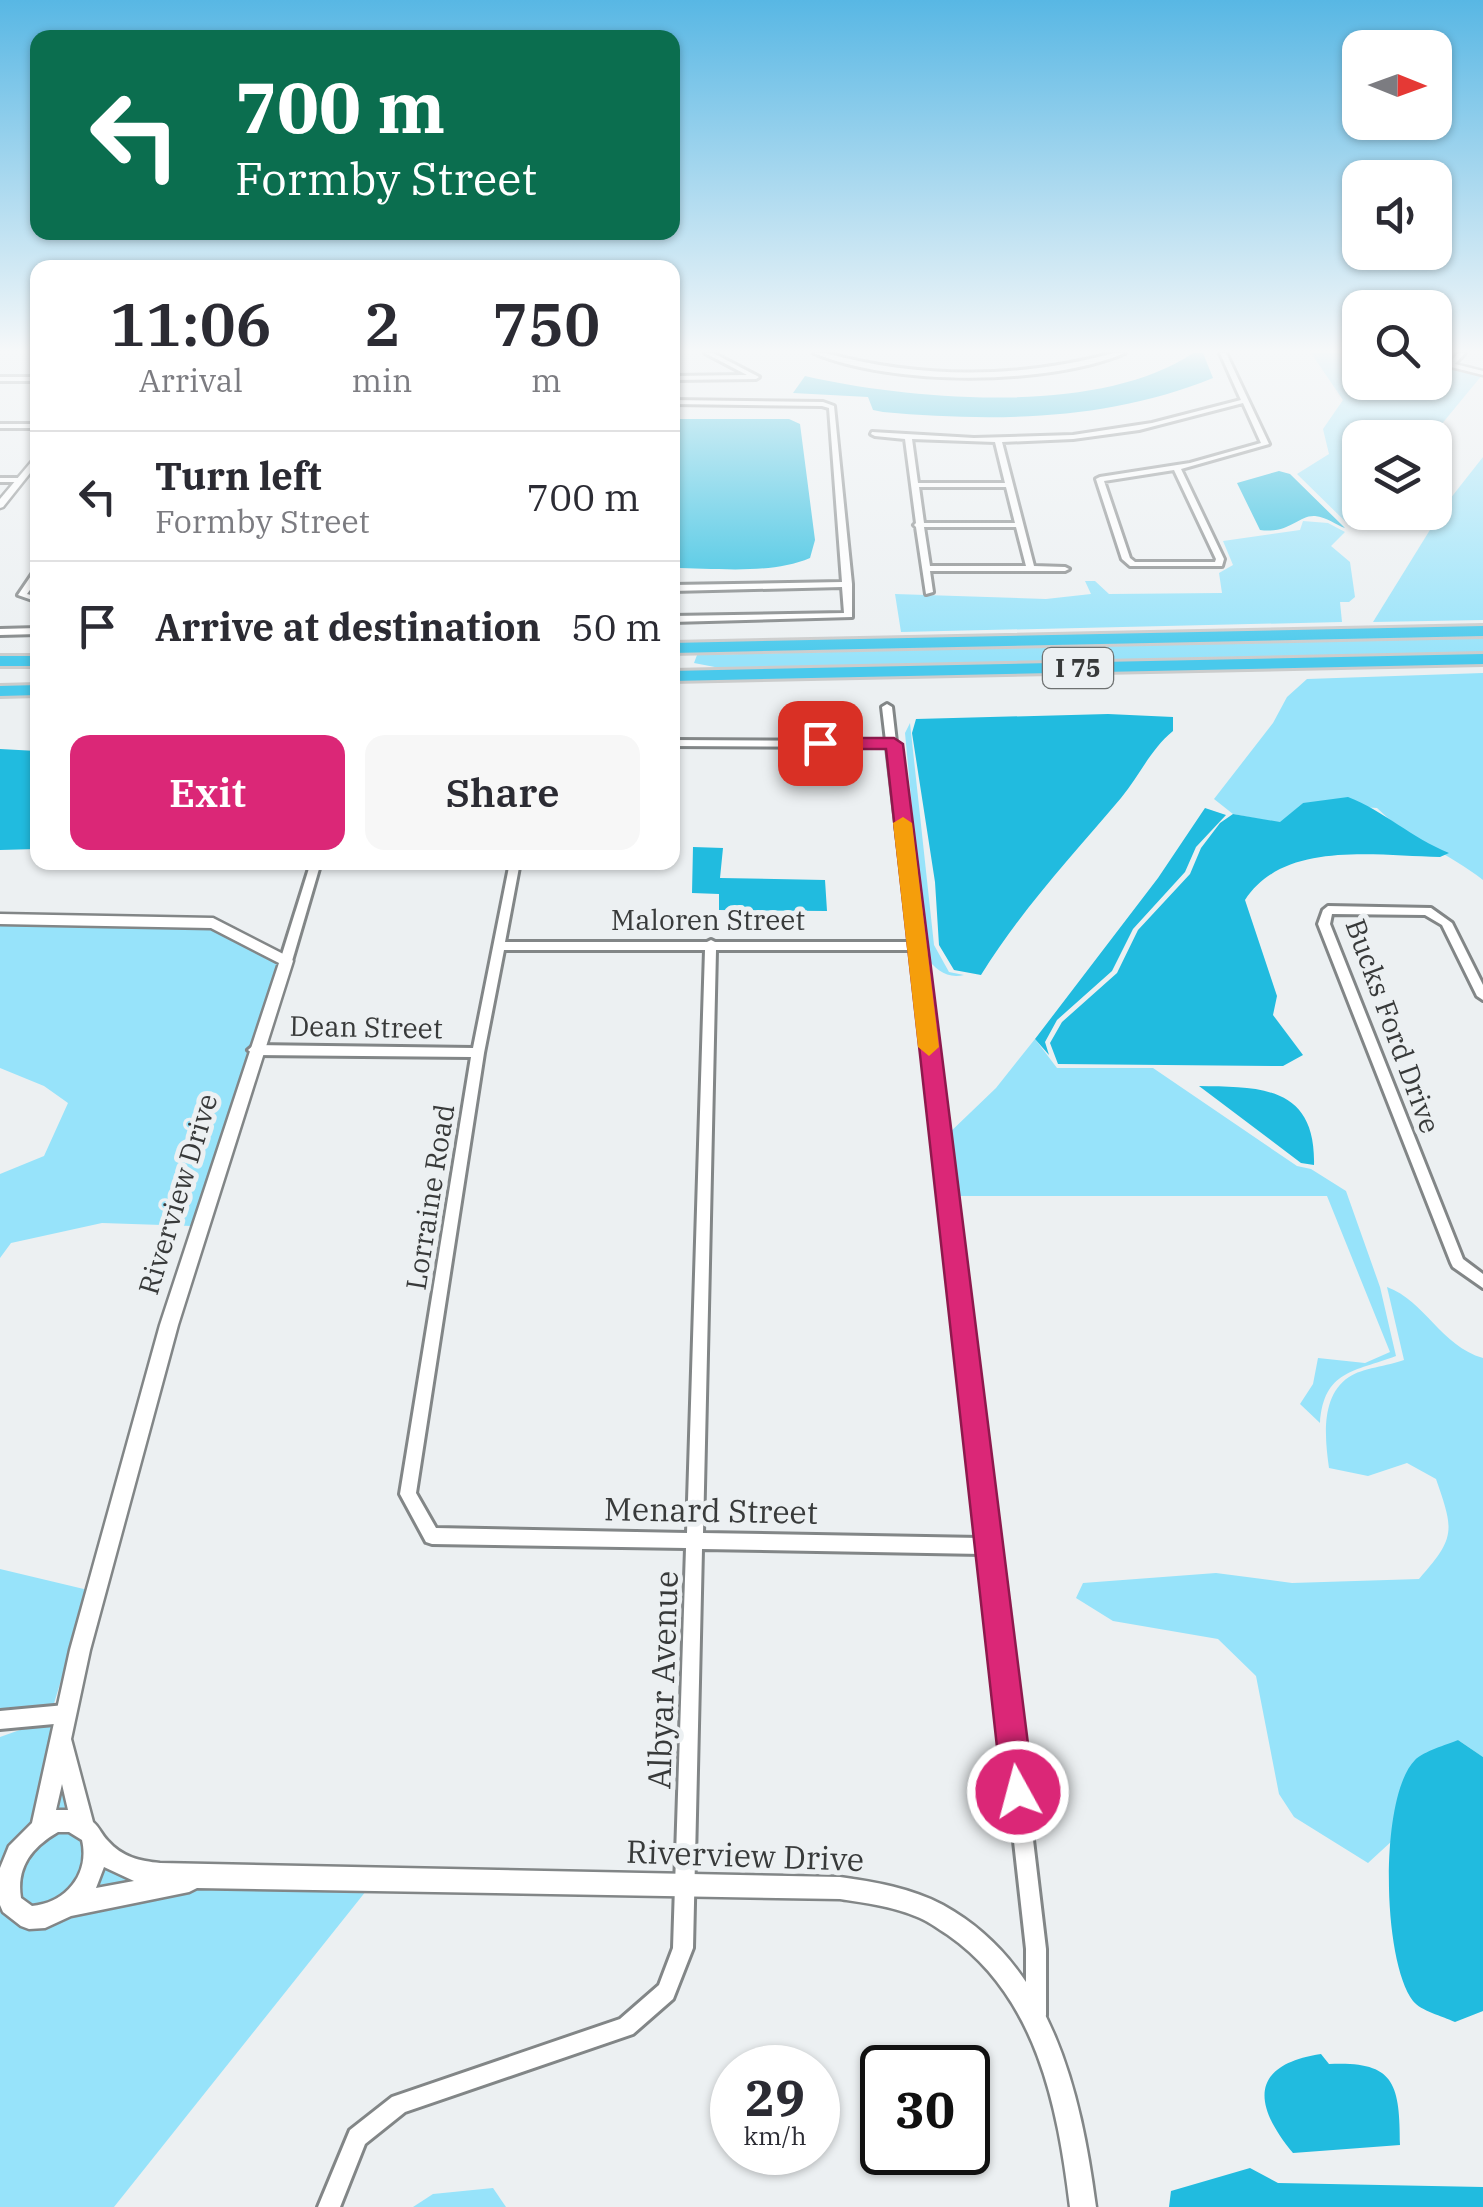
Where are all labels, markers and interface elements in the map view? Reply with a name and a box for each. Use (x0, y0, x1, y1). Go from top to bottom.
north arrow (1342, 30, 1452, 140)
map controls (1342, 30, 1452, 530)
text: 700 m (235, 61, 445, 152)
icon: left (70, 70, 200, 200)
text: Formby Street (235, 149, 537, 207)
button: sound (1342, 160, 1452, 270)
text: 11:06 (110, 284, 272, 363)
text: 2 (364, 284, 400, 363)
text: 750 (492, 284, 600, 363)
button: search (1342, 290, 1452, 400)
text: Arrival (139, 359, 243, 401)
text: min (351, 359, 412, 401)
text: m (531, 359, 561, 401)
button: layers (1342, 420, 1452, 530)
text: Turn left (155, 451, 322, 500)
icon: left (70, 469, 125, 524)
text: 700 m (527, 472, 640, 521)
text: Formby Street (155, 500, 370, 542)
icon: arrive (70, 599, 125, 654)
text: Arrive at destination (155, 602, 541, 651)
text: 50 m (571, 602, 662, 651)
road number: I 75 (1043, 648, 1113, 688)
pin (778, 701, 863, 786)
icon: arrive (793, 716, 848, 771)
button: Exit (70, 735, 345, 850)
button: Share (365, 735, 640, 850)
street label: Maloren Street (611, 901, 805, 938)
street label: Bucks Ford Drive (1338, 914, 1449, 1138)
street label: Dean Street (289, 1007, 443, 1046)
street label: Riverview Drive (129, 1089, 226, 1299)
street label: Lorraine Road (397, 1101, 462, 1292)
street label: Menard Street (604, 1487, 818, 1533)
street label: Albyar Avenue (637, 1570, 687, 1790)
position arrow (966, 1740, 1070, 1844)
street label: Riverview Drive (625, 1830, 865, 1880)
speed limit sign: 30 (860, 2045, 990, 2175)
text: 29 (745, 2065, 805, 2130)
text: km/h (743, 2119, 807, 2152)

